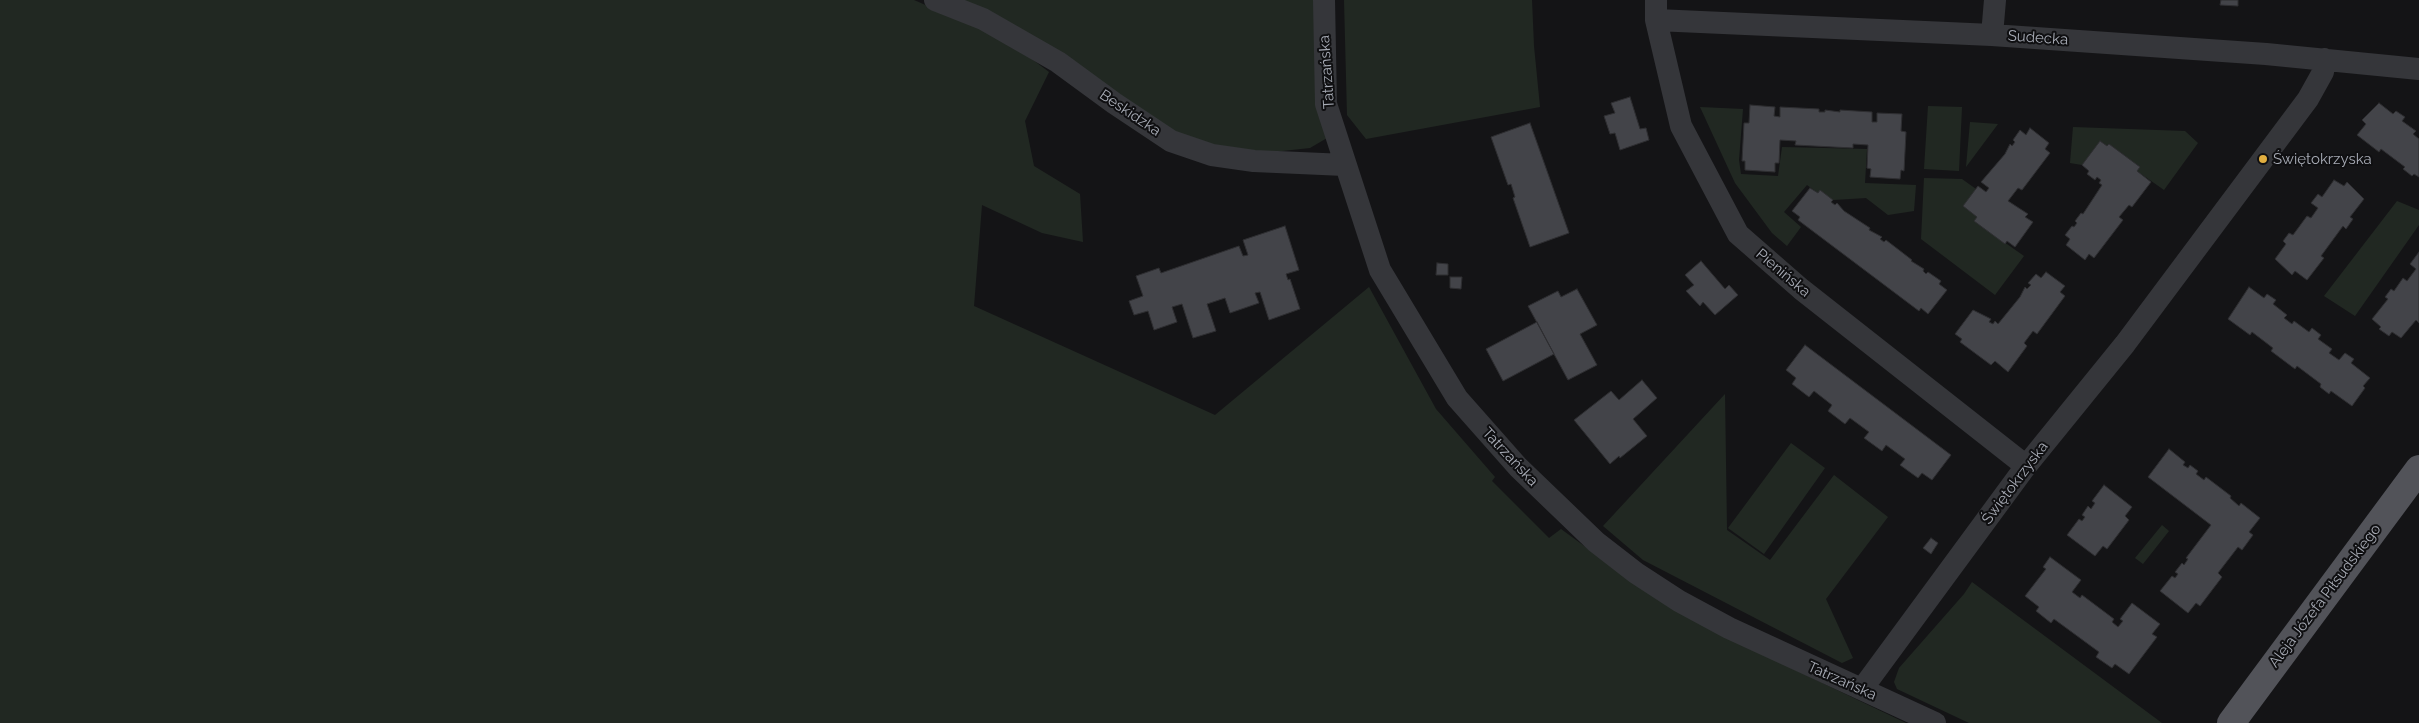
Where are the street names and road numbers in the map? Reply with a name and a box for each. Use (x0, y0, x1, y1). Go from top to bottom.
street label: Sudecka (2007, 27, 2069, 49)
street label: Tatrzańska (1315, 35, 1339, 109)
street label: Beskidzka (1096, 86, 1164, 140)
street label: Pienińska (1752, 245, 1814, 301)
street label: Tatrzańska (1478, 424, 1542, 490)
street label: Świętokrzyska (1978, 438, 2052, 528)
street label: Aleja Józefa Piłsudskiego (2265, 521, 2385, 671)
street label: Tatrzańska (1805, 658, 1879, 704)

